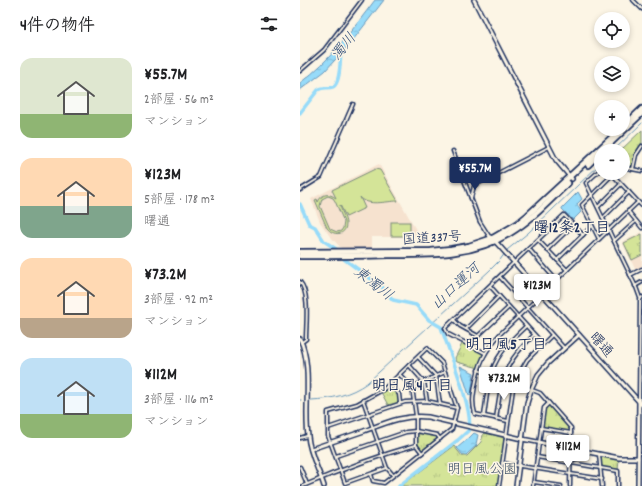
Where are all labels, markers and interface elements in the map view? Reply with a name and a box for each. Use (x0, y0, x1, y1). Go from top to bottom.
map controls (594, 12, 630, 180)
button: locate (594, 12, 630, 48)
icon: filters (258, 13, 280, 35)
text: 4件の物件 (20, 15, 95, 39)
water label: 濁川 (326, 29, 363, 66)
button: layers (594, 56, 630, 92)
text: ¥55.7M (144, 64, 187, 88)
icon: home (52, 74, 100, 122)
text: 2部屋 · 56 m² (144, 91, 214, 110)
button: + (594, 100, 630, 136)
text: マンション (144, 113, 208, 132)
button: − (594, 144, 630, 180)
pin: ¥55.7M (442, 157, 508, 191)
text: ¥55.7M (458, 160, 492, 179)
text: ¥123M (144, 164, 181, 188)
icon: home (52, 174, 100, 222)
text: 5部屋 · 178 m² (144, 191, 215, 210)
text: 曙通 (144, 213, 170, 232)
district label: 曙12条2丁目 (534, 218, 610, 240)
street label: 国道337号 (402, 227, 463, 251)
water label: 山口運河 (427, 258, 487, 316)
water label: 東濁川 (348, 262, 397, 307)
text: ¥73.2M (144, 264, 187, 288)
icon: home (52, 274, 100, 322)
pin: ¥123M (509, 274, 565, 308)
text: ¥123M (523, 277, 551, 296)
text: 3部屋 · 92 m² (144, 291, 213, 310)
text: マンション (144, 313, 208, 332)
street label: 曙通 (584, 328, 617, 362)
district label: 明日風5丁目 (465, 335, 547, 357)
text: ¥112M (144, 364, 177, 388)
pin: ¥73.2M (471, 367, 537, 401)
text: ¥73.2M (488, 370, 520, 389)
icon: home (52, 374, 100, 422)
district label: 明日風4丁目 (371, 376, 453, 398)
text: 3部屋 · 116 m² (144, 391, 213, 410)
text: マンション (144, 413, 208, 432)
pin: ¥112M (540, 435, 596, 469)
text: ¥112M (555, 438, 581, 457)
park label: 明日風公園 (447, 460, 517, 480)

